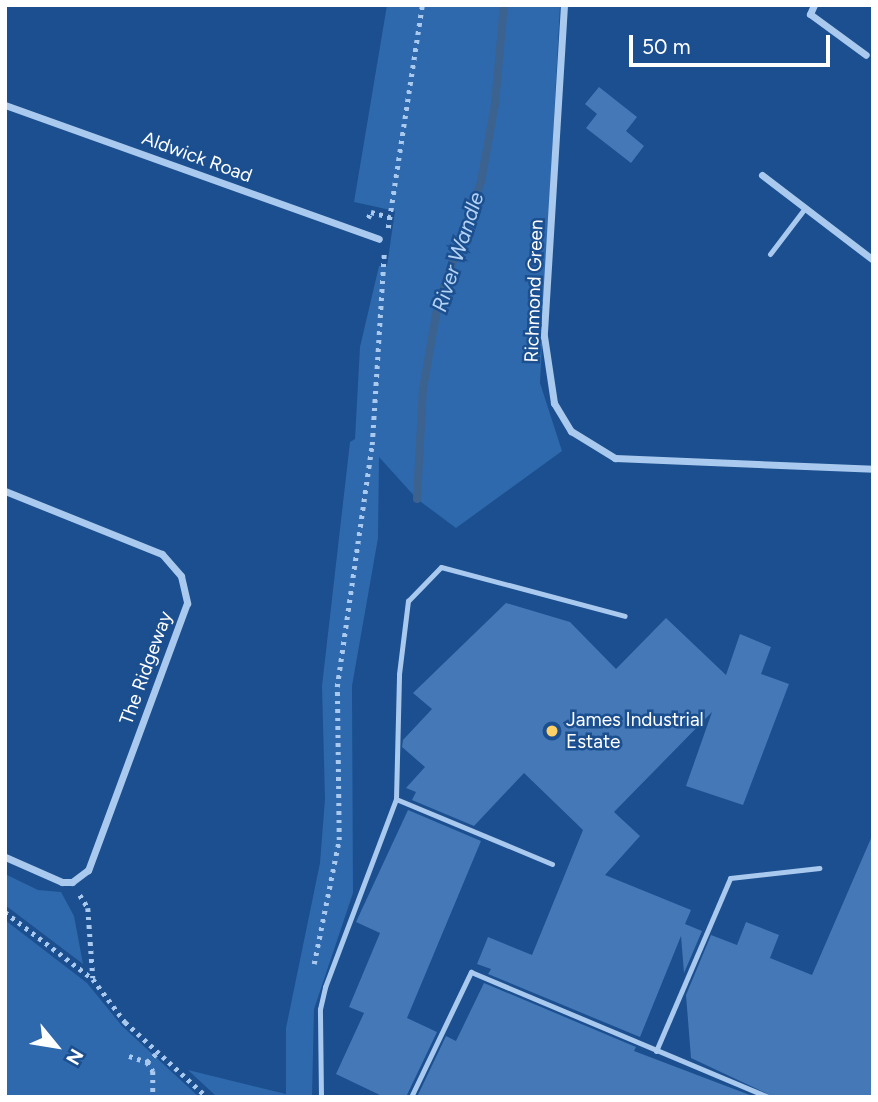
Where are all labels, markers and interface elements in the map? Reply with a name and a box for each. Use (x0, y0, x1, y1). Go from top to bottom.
scale bar (633, 21, 834, 65)
text: 50 m (642, 34, 691, 59)
street label: Aldwick Road (139, 127, 255, 187)
water label: River Wandle (427, 189, 489, 315)
street label: Richmond Green (520, 219, 548, 363)
street label: The Ridgeway (115, 608, 177, 728)
place label: James Industrial Estate (566, 709, 704, 753)
marker: James Industrial Estate (544, 723, 560, 739)
north arrow (21, 1011, 91, 1081)
text: N (61, 1045, 88, 1069)

